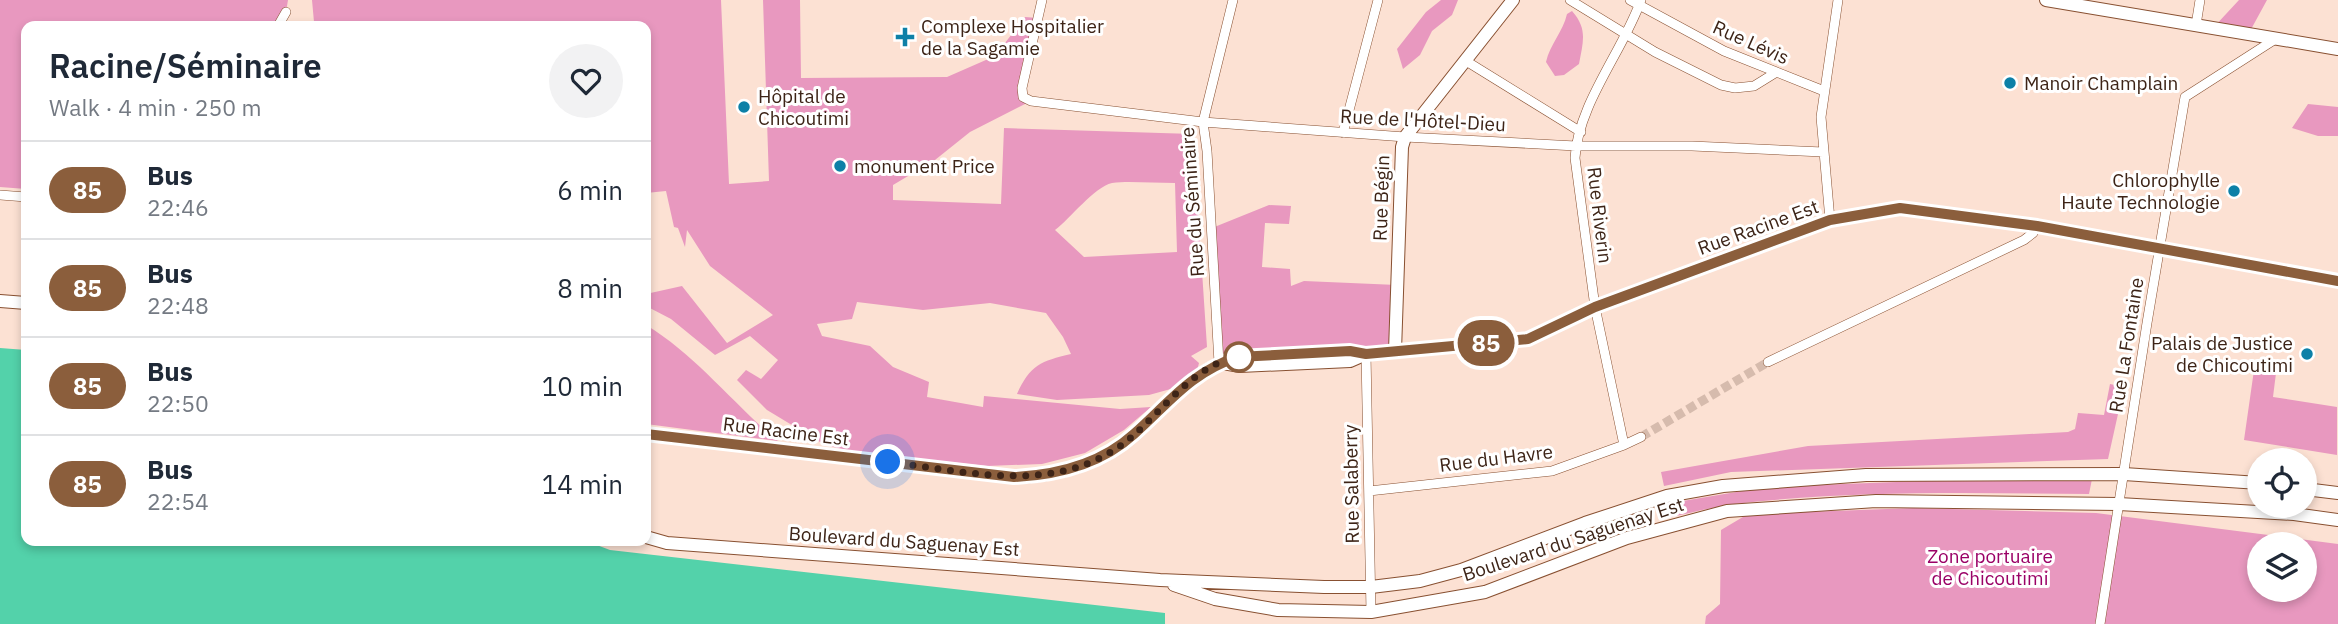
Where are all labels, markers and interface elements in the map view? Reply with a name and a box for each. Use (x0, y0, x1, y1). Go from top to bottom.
place label: Complexe Hospitalier de la Sagamie (921, 14, 1104, 60)
street label: Rue Lévis (1709, 15, 1793, 69)
marker: Complexe Hospitalier de la Sagamie (895, 27, 915, 47)
text: Racine/Séminaire (49, 44, 322, 87)
button: heart (549, 44, 623, 118)
place label: Manoir Champlain (2024, 71, 2178, 95)
marker: Manoir Champlain (2002, 75, 2018, 91)
place label: Hôpital de Chicoutimi (758, 84, 849, 130)
text: Walk · 4 min · 250 m (49, 92, 262, 122)
marker: Hôpital de Chicoutimi (736, 99, 752, 115)
street label: Rue de l'Hôtel-Dieu (1340, 104, 1506, 136)
street label: Rue du Séminaire (1175, 126, 1209, 278)
place label: monument Price (854, 154, 995, 178)
street label: Rue Bégin (1368, 154, 1394, 242)
text: Bus (147, 158, 193, 192)
marker: monument Price (832, 158, 848, 174)
street label: Rue Riverin (1582, 165, 1618, 265)
place label: Chlorophylle Haute Technologie (2061, 168, 2220, 214)
text: 6 min (557, 173, 623, 207)
text: 85 (73, 174, 102, 206)
marker: Chlorophylle Haute Technologie (2226, 183, 2242, 199)
text: 22:46 (147, 192, 209, 222)
street label: Rue Racine Est (1694, 194, 1822, 260)
text: Bus (147, 256, 193, 290)
text: 8 min (557, 271, 623, 305)
text: 85 (73, 272, 102, 304)
street label: Rue La Fontaine (2103, 276, 2149, 414)
text: 22:48 (147, 290, 209, 320)
line badge: 85 (1454, 320, 1518, 366)
text: 85 (1472, 327, 1500, 359)
place label: Palais de Justice de Chicoutimi (2151, 331, 2293, 377)
unlabelled marker (1224, 342, 1254, 372)
marker: Palais de Justice de Chicoutimi (2299, 346, 2315, 362)
text: Bus (147, 354, 193, 388)
text: 10 min (542, 369, 623, 403)
text: 85 (73, 370, 102, 402)
text: 22:50 (147, 388, 209, 418)
street label: Rue Racine Est (722, 411, 850, 451)
street label: Rue Salaberry (1338, 424, 1364, 544)
street label: Rue du Havre (1438, 439, 1554, 477)
your location (870, 444, 905, 479)
map controls (2247, 448, 2317, 602)
button: locate (2247, 448, 2317, 518)
text: Bus (147, 452, 193, 486)
text: 14 min (542, 467, 623, 501)
text: 85 (73, 468, 102, 500)
text: 22:54 (147, 486, 209, 516)
street label: Boulevard du Saguenay Est (1459, 492, 1687, 586)
street label: Boulevard du Saguenay Est (788, 521, 1020, 561)
button: layers (2247, 532, 2317, 602)
park label: Zone portuaire de Chicoutimi (1927, 544, 2053, 590)

